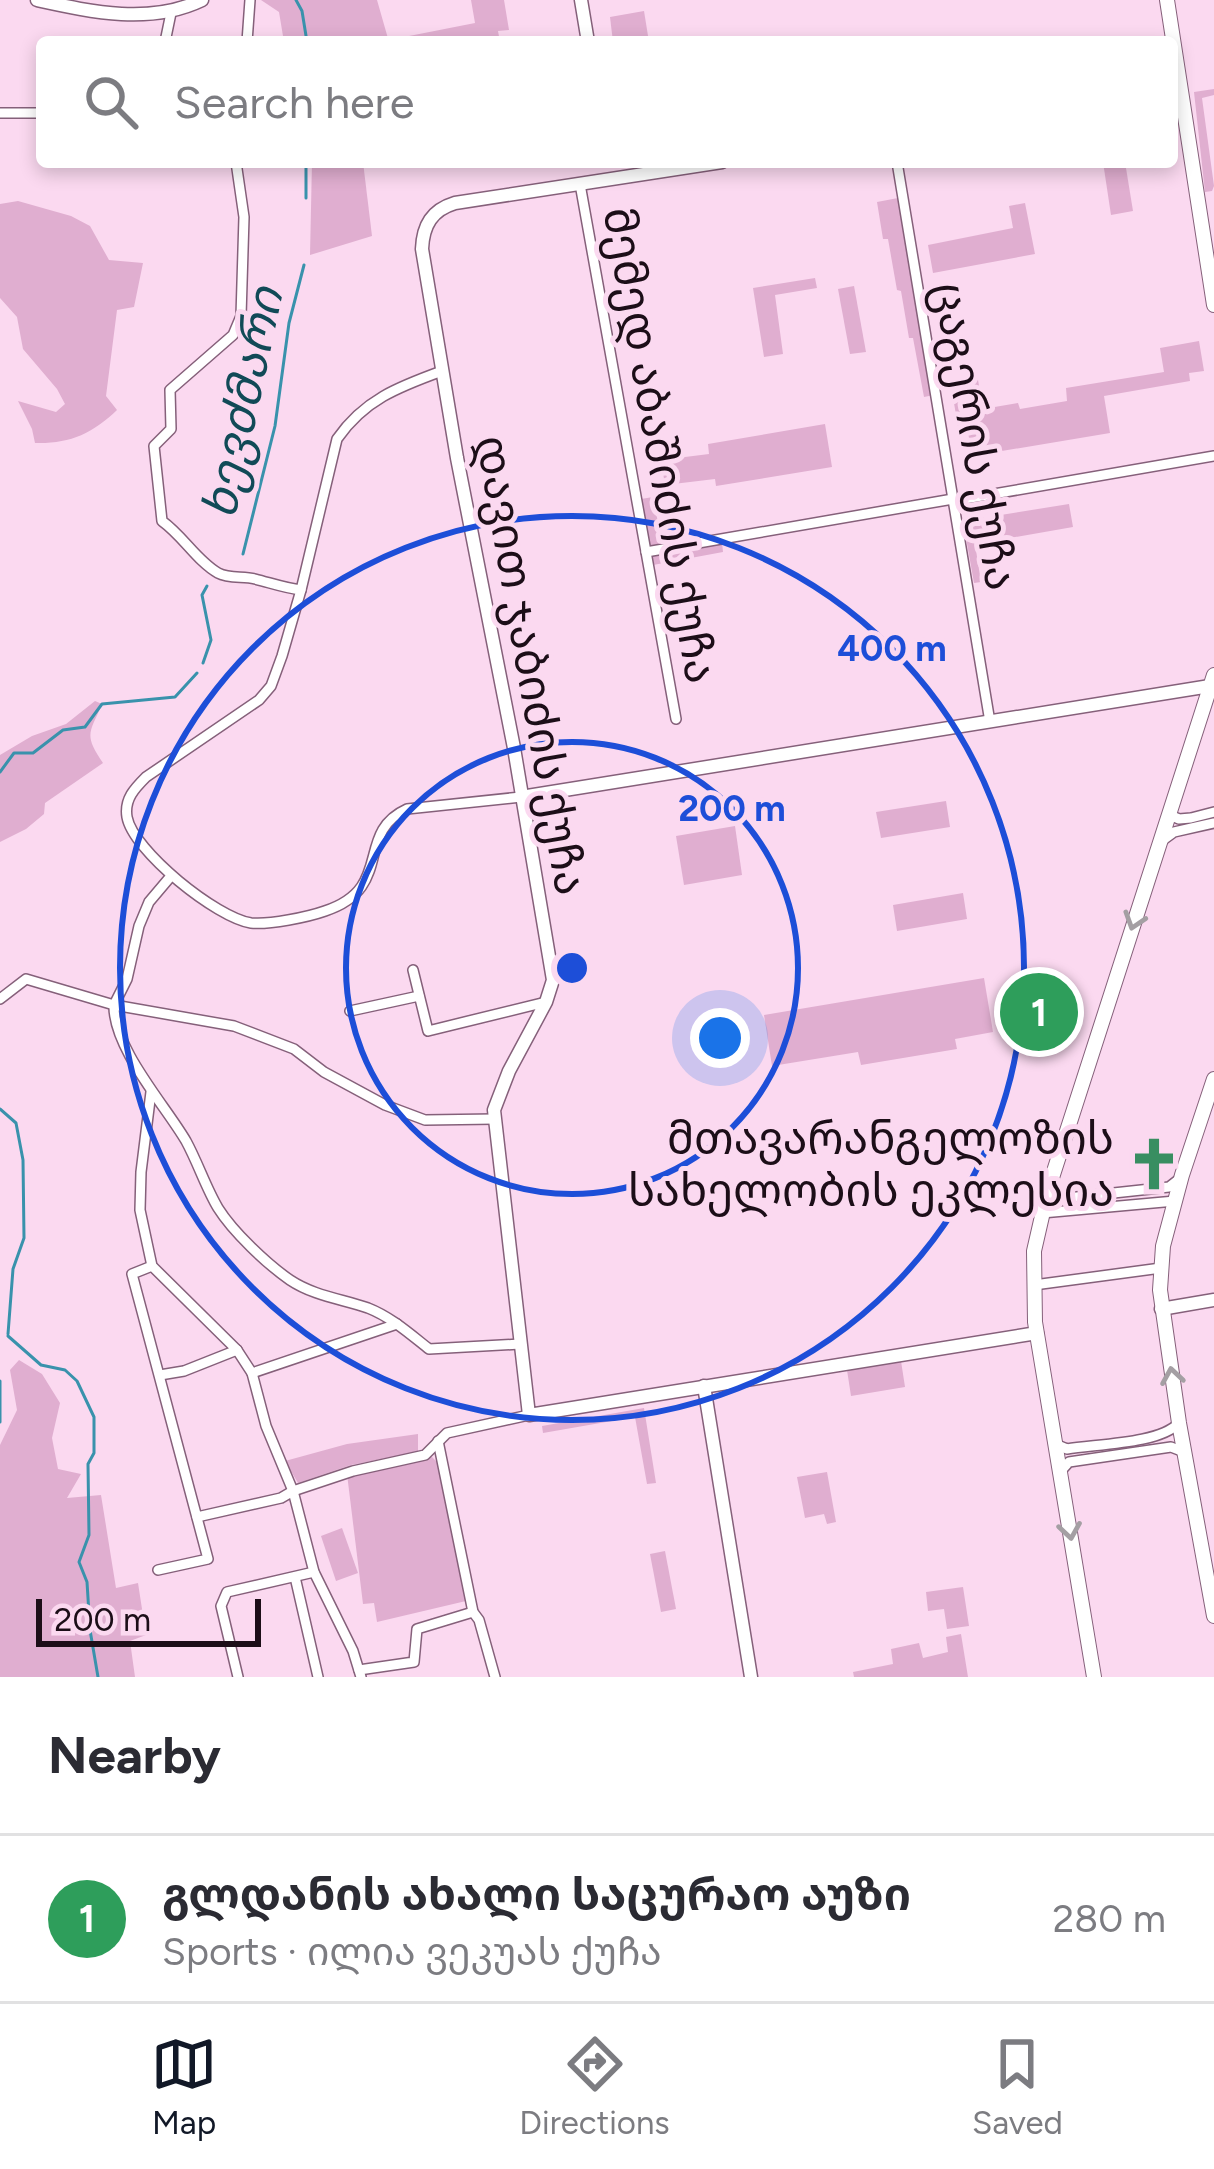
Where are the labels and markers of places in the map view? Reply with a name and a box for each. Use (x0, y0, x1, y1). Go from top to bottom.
centre of rings (551, 947, 593, 989)
pin: 1 (1000, 967, 1078, 1057)
place label: მთავარანგელოზის სახელობის ეკლესია (628, 1111, 1114, 1218)
church icon: მთავარანგელოზის სახელობის ეკლესია (1125, 1135, 1183, 1193)

